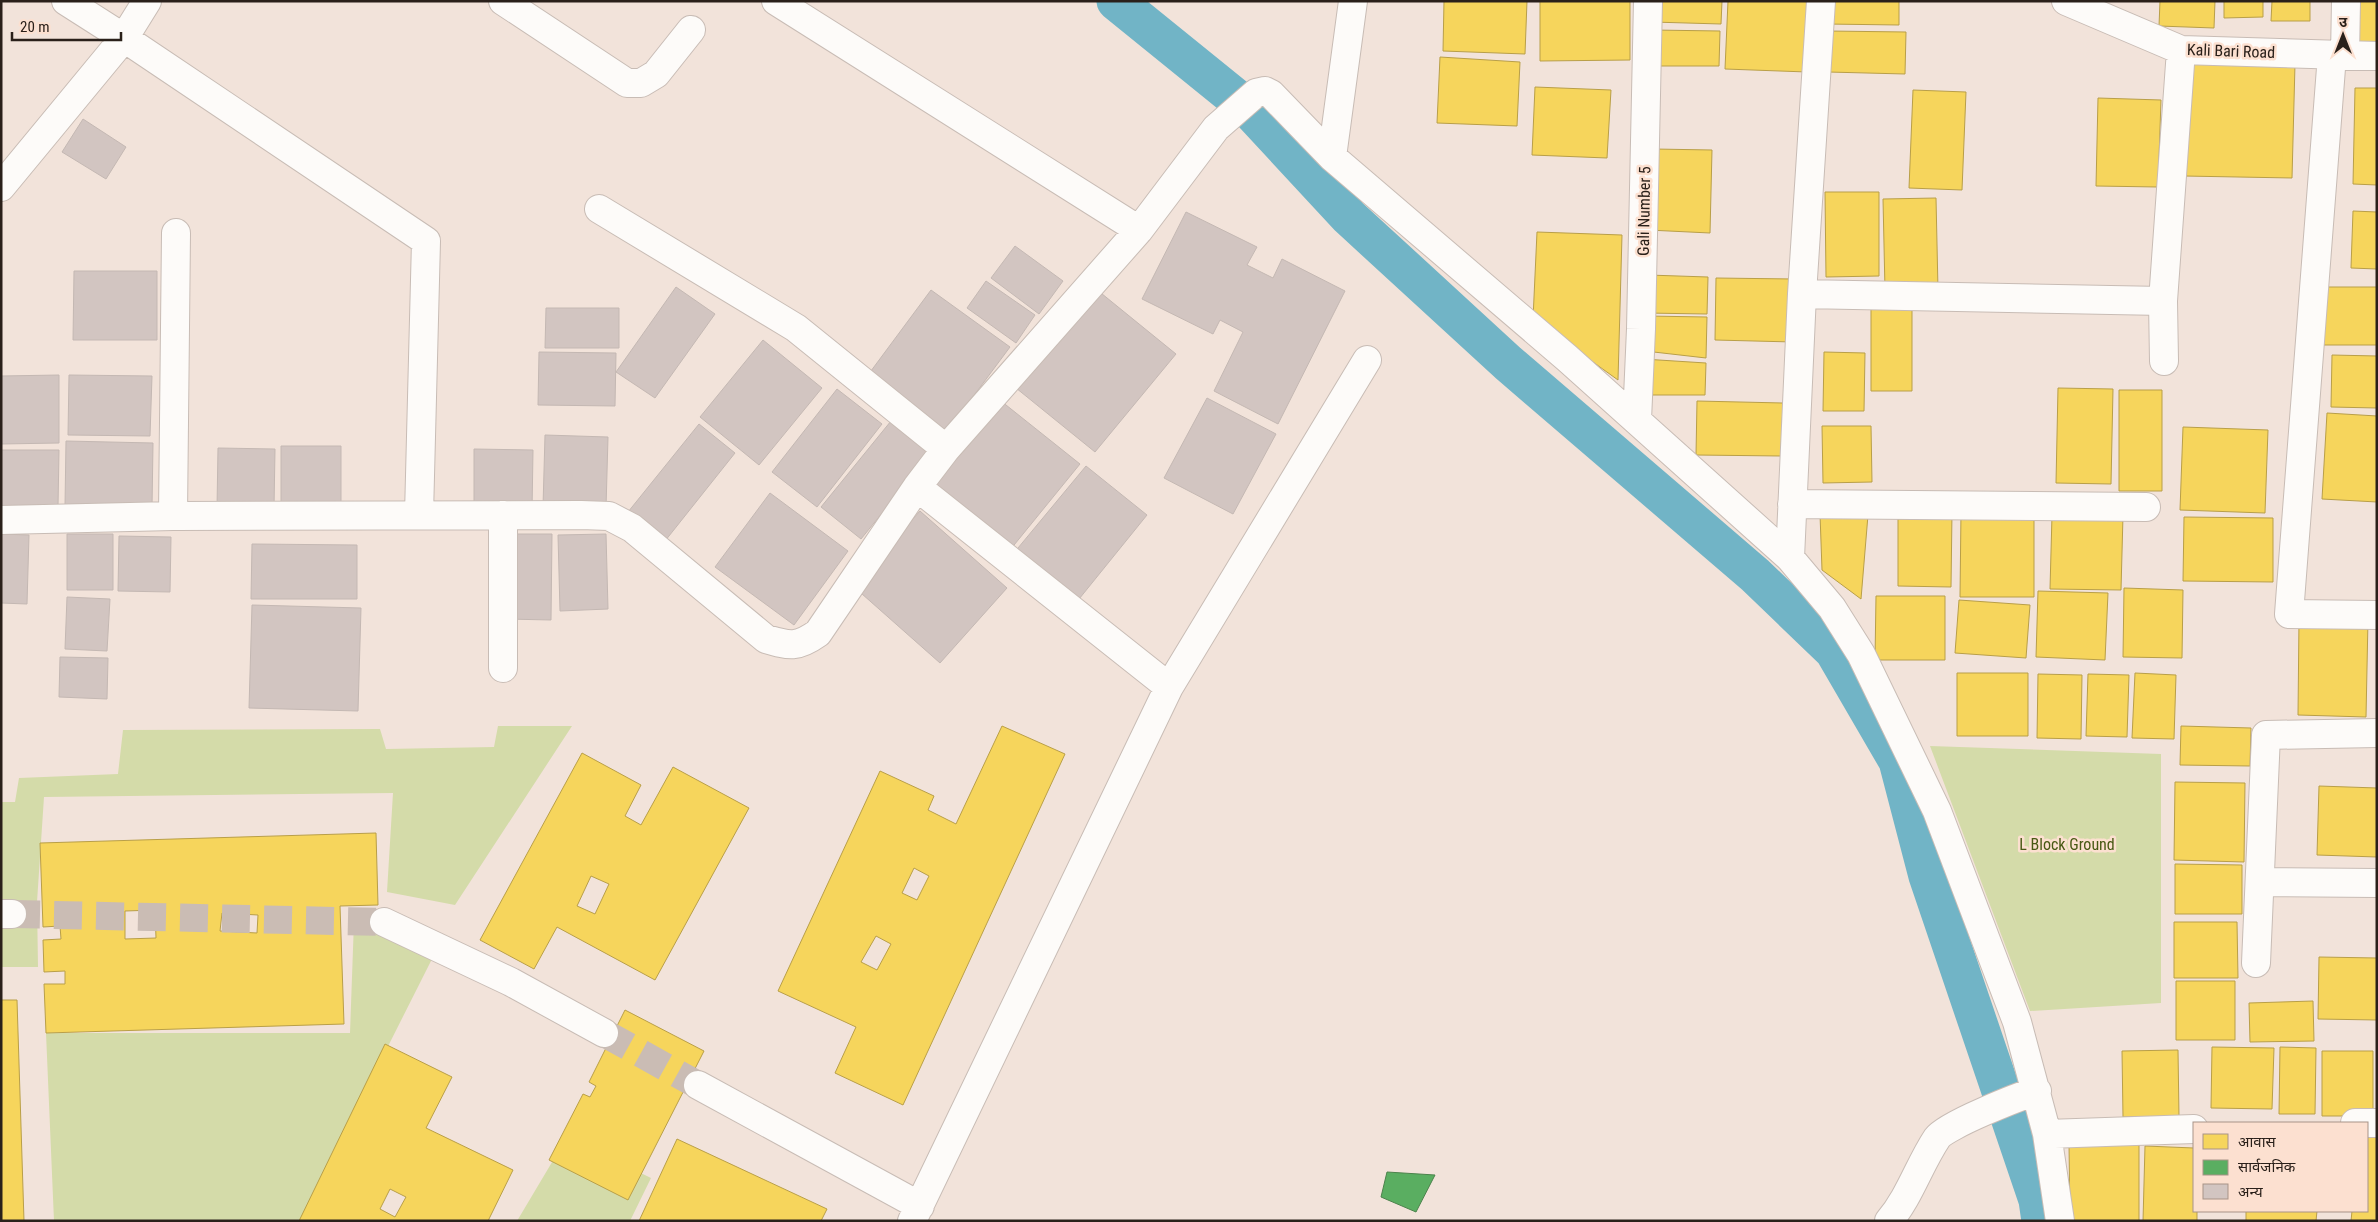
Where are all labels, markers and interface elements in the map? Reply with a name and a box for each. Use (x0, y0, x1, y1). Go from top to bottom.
scale bar (12, 10, 121, 42)
north arrow (2318, 10, 2368, 60)
text: उ (2339, 14, 2348, 30)
text: 20 m (20, 18, 50, 36)
street label: Kali Bari Road (2187, 40, 2275, 62)
street label: Gali Number 5 (1634, 166, 1654, 256)
park label: L Block Ground (2019, 835, 2115, 854)
legend (2193, 1122, 2368, 1212)
text: आवास (2238, 1133, 2277, 1151)
text: सार्वजनिक (2238, 1158, 2296, 1176)
text: अन्य (2238, 1183, 2263, 1201)

